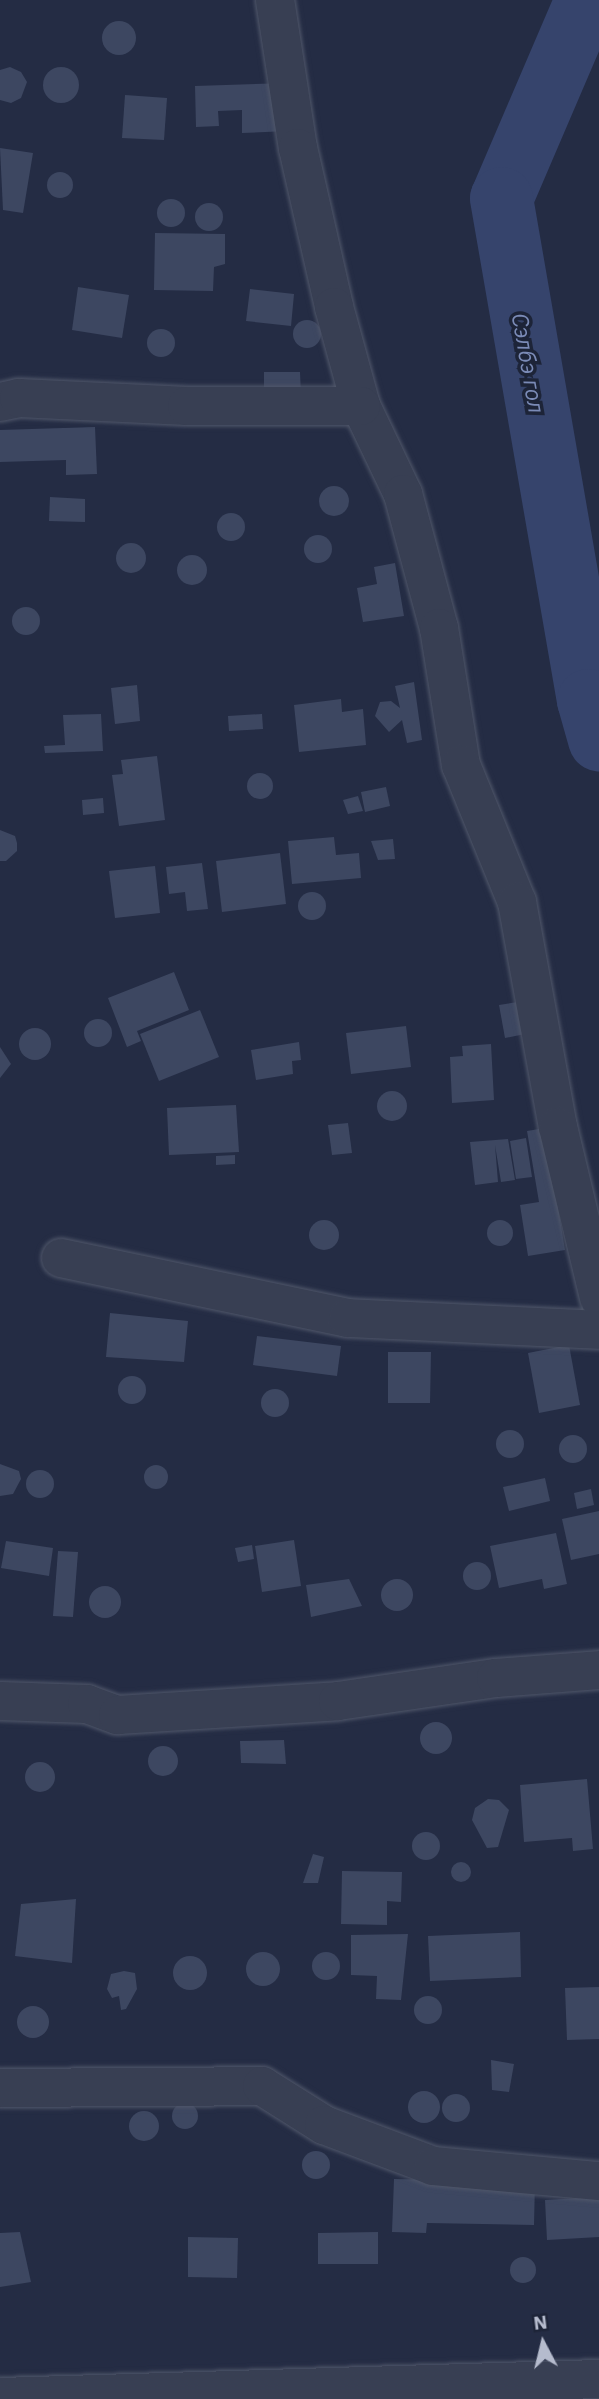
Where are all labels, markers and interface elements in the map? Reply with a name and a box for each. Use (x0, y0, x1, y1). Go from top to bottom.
water label: Сэлбэ гол (507, 311, 551, 415)
north arrow (508, 2308, 578, 2378)
text: N (532, 2309, 549, 2335)

